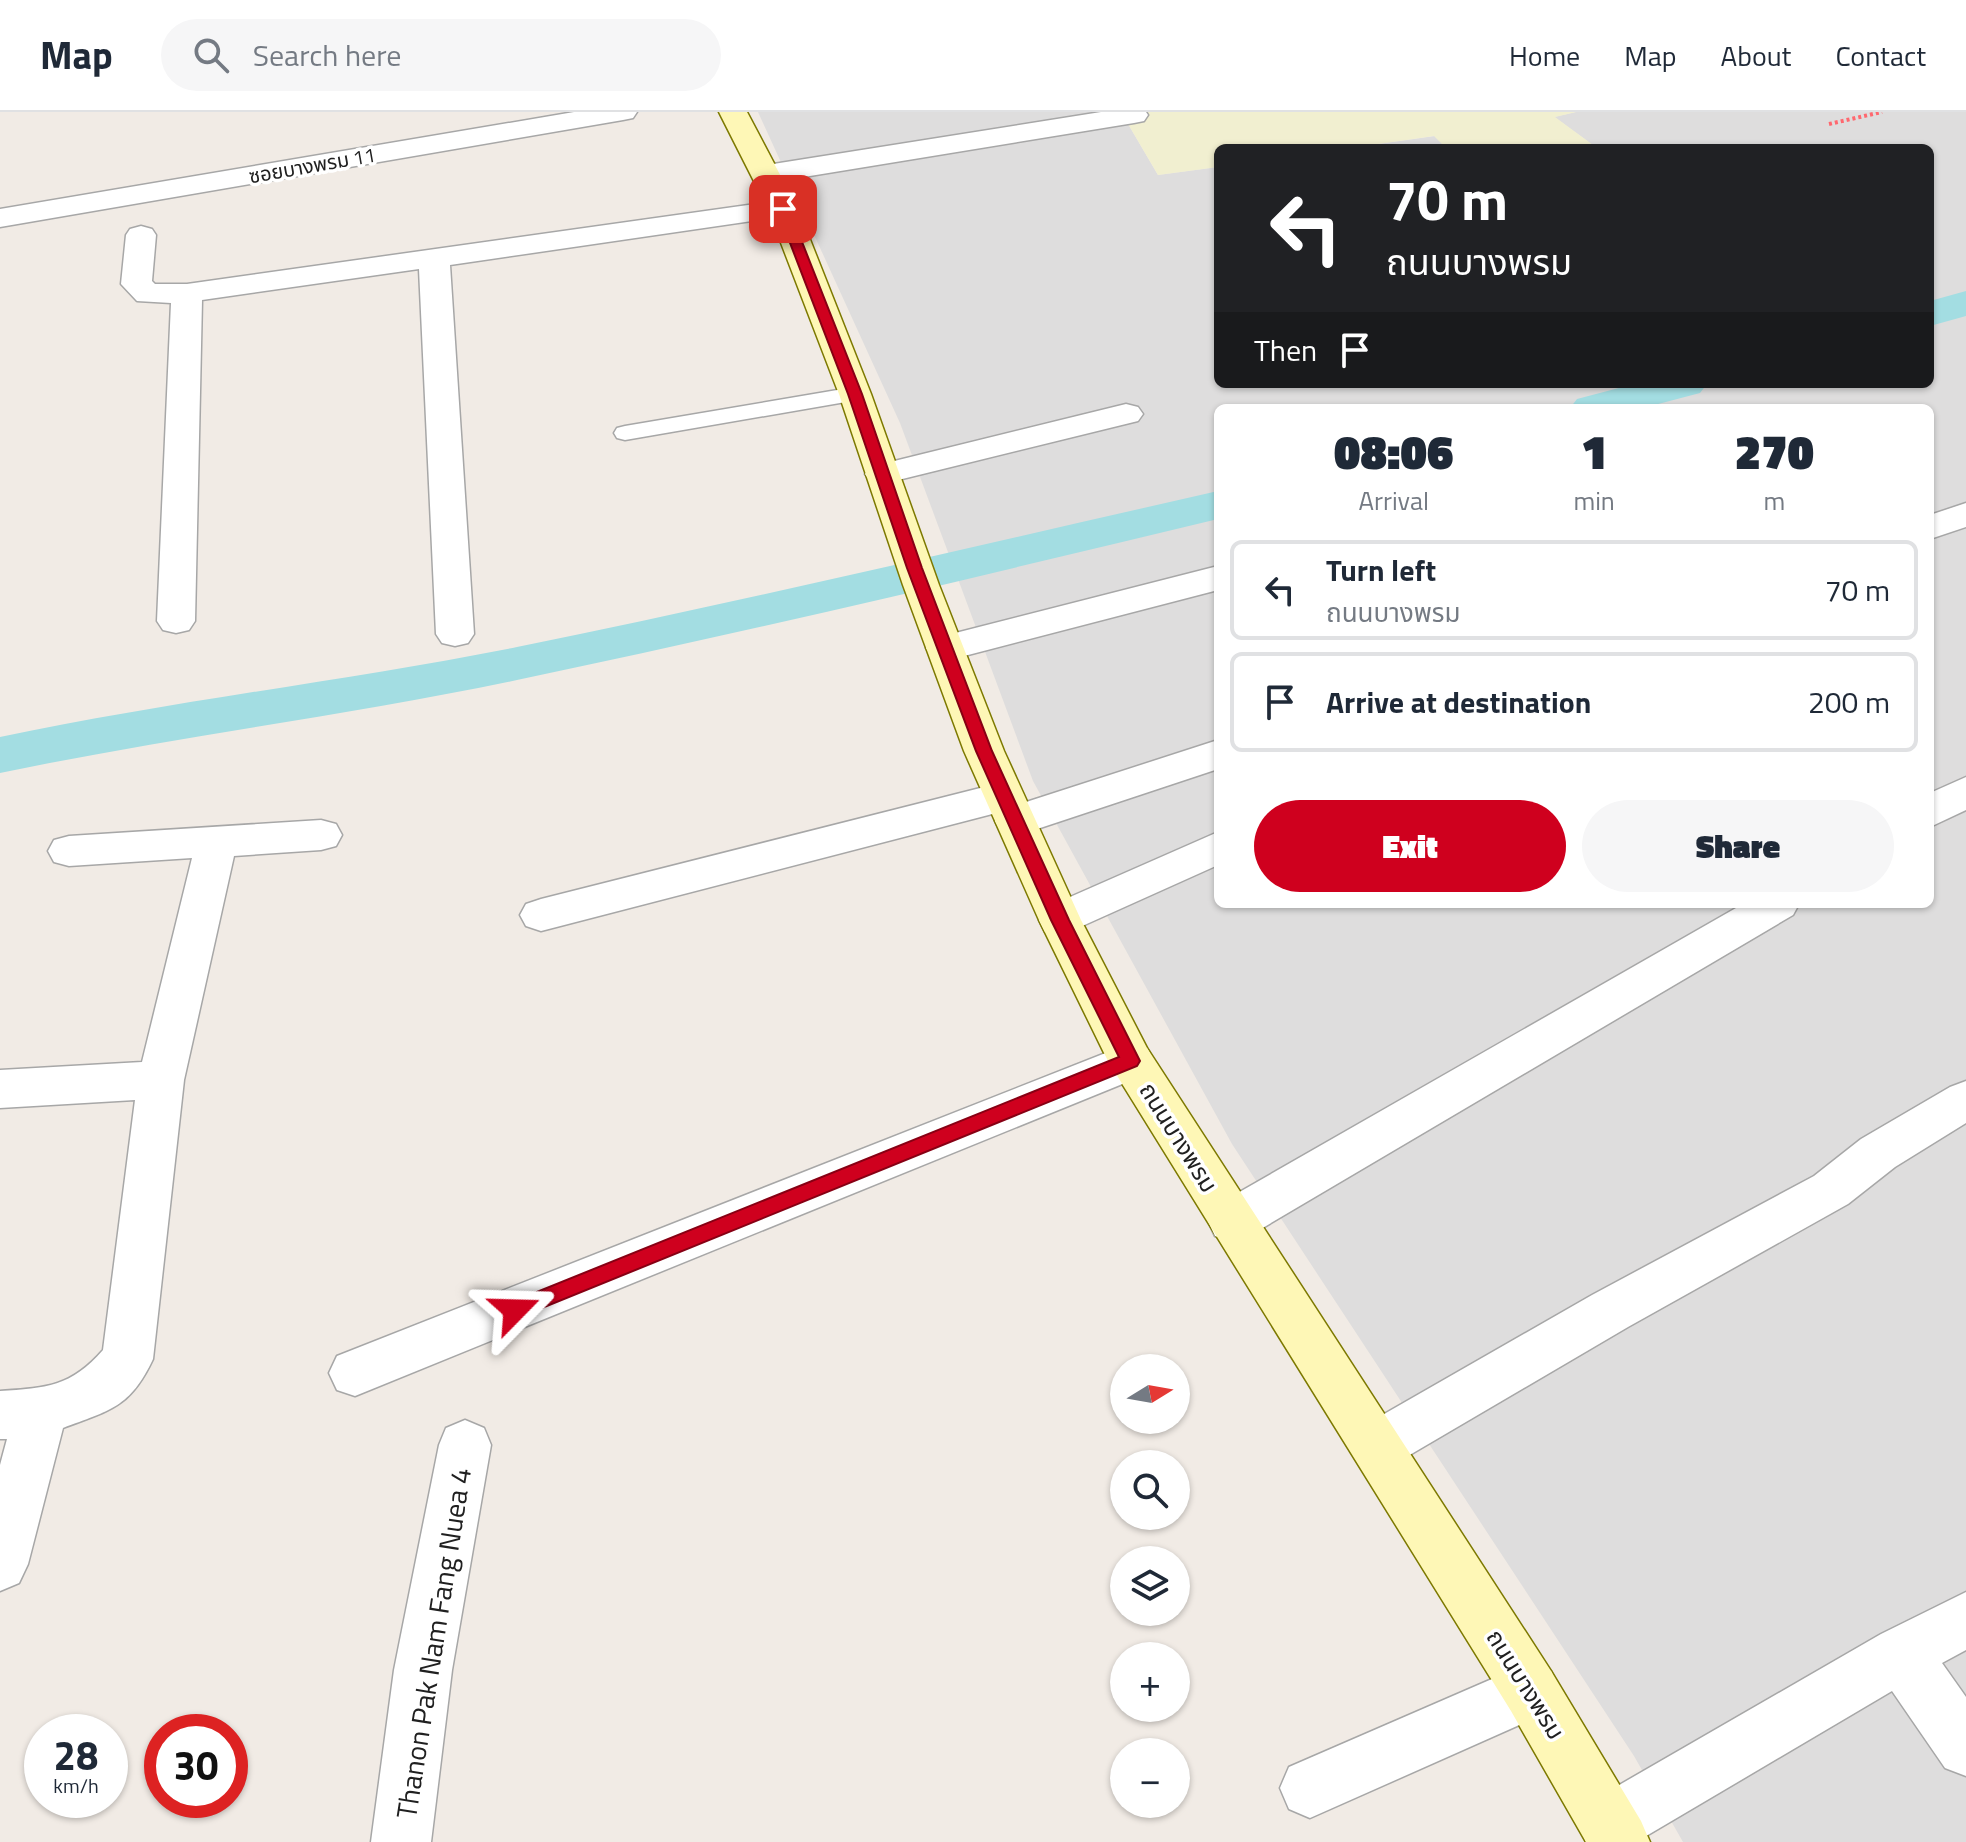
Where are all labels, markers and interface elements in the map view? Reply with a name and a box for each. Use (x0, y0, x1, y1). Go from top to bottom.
search box (161, 19, 721, 91)
text: Map (40, 26, 113, 84)
text: Search here (253, 32, 402, 78)
icon: search (189, 33, 233, 77)
text: Home (1509, 34, 1580, 77)
text: Map (1624, 34, 1677, 77)
text: About (1721, 34, 1791, 77)
text: Contact (1835, 34, 1926, 77)
street label: ซอยบางพรม 11 (246, 139, 378, 191)
text: 70 m (1386, 157, 1508, 242)
pin (749, 175, 817, 243)
icon: left (1254, 176, 1358, 280)
icon: arrive (761, 187, 805, 231)
text: ถนนบางพรม (1386, 234, 1572, 289)
text: Then (1254, 327, 1317, 373)
icon: arrive (1333, 328, 1377, 372)
text: 08:06 (1334, 415, 1453, 488)
text: 1 (1581, 415, 1607, 488)
text: 270 (1735, 415, 1814, 488)
text: Arrival (1358, 481, 1429, 520)
text: min (1573, 481, 1615, 520)
text: m (1764, 481, 1785, 520)
text: Turn left (1326, 547, 1436, 593)
text: 70 m (1825, 567, 1890, 613)
icon: left (1258, 568, 1302, 612)
text: ถนนบางพรม (1326, 593, 1460, 632)
text: Arrive at destination (1326, 679, 1591, 725)
text: 200 m (1808, 679, 1890, 725)
icon: arrive (1258, 680, 1302, 724)
button: Exit (1254, 800, 1566, 892)
button: Share (1582, 800, 1894, 892)
street label: ถนนบางพรม (1131, 1075, 1227, 1199)
position arrow (473, 1268, 557, 1352)
north arrow (1110, 1354, 1190, 1434)
map controls (1110, 1354, 1190, 1818)
button: search (1110, 1450, 1190, 1530)
street label: Thanon Pak Nam Fang Nuea 4 (384, 1465, 482, 1821)
button: layers (1110, 1546, 1190, 1626)
street label: ถนนบางพรม (1478, 1622, 1574, 1746)
button: + (1110, 1642, 1190, 1722)
speed limit sign: 30 (144, 1714, 248, 1818)
text: 28 (54, 1725, 98, 1786)
button: − (1110, 1738, 1190, 1818)
text: km/h (53, 1770, 99, 1801)

